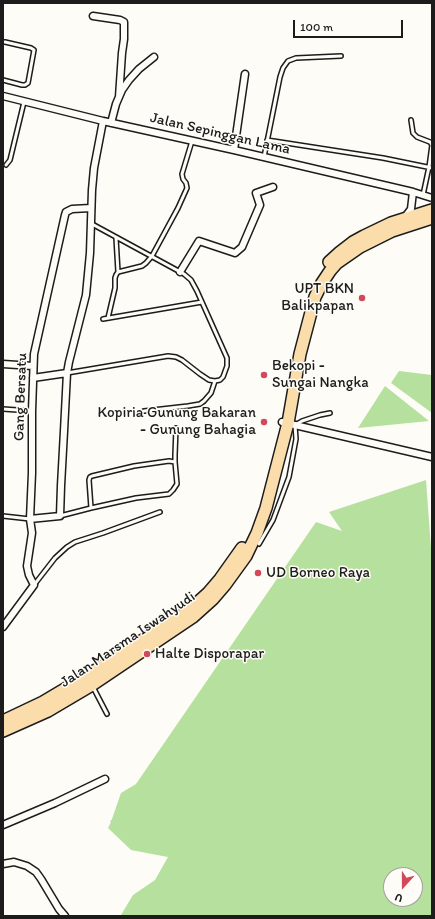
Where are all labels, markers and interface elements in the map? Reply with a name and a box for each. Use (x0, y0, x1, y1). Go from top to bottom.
scale bar (295, 12, 405, 38)
text: 100 m (300, 20, 333, 34)
street label: Jalan Sepinggan Lama (148, 109, 292, 159)
place label: UPT BKN Balikpapan (281, 280, 354, 315)
marker: UPT BKN Balikpapan (357, 293, 367, 303)
street label: Gang Bersatu (10, 352, 32, 442)
place label: Bekopi - Sungai Nangka (272, 357, 369, 392)
marker: Bekopi - Sungai Nangka (259, 370, 269, 380)
place label: Kopiria Gunung Bakaran - Gunung Bahagia (97, 404, 256, 439)
marker: Kopiria Gunung Bakaran - Gunung Bahagia (259, 417, 269, 427)
place label: UD Borneo Raya (266, 564, 370, 582)
marker: UD Borneo Raya (253, 568, 263, 578)
street label: Jalan Marsma Iswahyudi (57, 588, 199, 692)
place label: Halte Disporapar (155, 645, 264, 663)
marker: Halte Disporapar (142, 649, 152, 659)
north arrow (383, 867, 423, 907)
text: U (393, 890, 405, 905)

